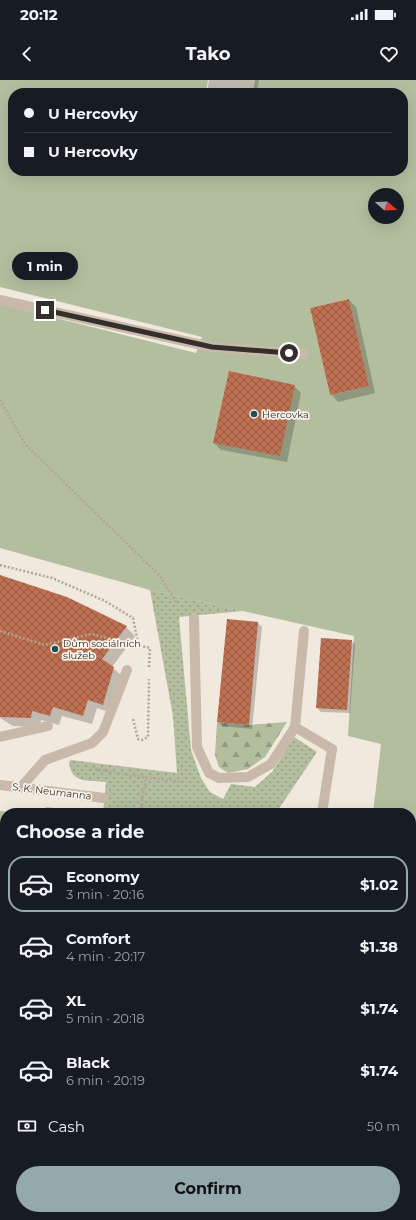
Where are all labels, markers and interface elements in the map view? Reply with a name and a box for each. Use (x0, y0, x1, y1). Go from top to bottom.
text: 20:12 (20, 5, 58, 24)
icon: back (16, 43, 38, 65)
text: Tako (186, 43, 230, 65)
icon: heart (378, 43, 400, 65)
text: U Hercovky (48, 104, 138, 123)
text: U Hercovky (48, 142, 138, 161)
north arrow (368, 188, 404, 224)
map controls (368, 188, 404, 224)
callout: 1 min (12, 252, 78, 280)
text: 1 min (27, 258, 63, 274)
route end (36, 301, 54, 319)
route start (280, 344, 298, 362)
place label: Hercovka (262, 408, 309, 421)
marker: Hercovka (249, 409, 259, 419)
place label: Dům sociálních služeb (63, 637, 141, 662)
marker: Dům sociálních služeb (50, 644, 60, 654)
street label: S. K. Neumanna (12, 780, 92, 803)
text: Choose a ride (16, 821, 144, 843)
icon: car (18, 866, 54, 902)
text: Economy (66, 867, 139, 886)
text: $1.02 (360, 875, 398, 894)
text: 3 min · 20:16 (66, 886, 144, 902)
icon: car (18, 928, 54, 964)
text: Comfort (66, 929, 131, 948)
text: $1.38 (360, 937, 398, 956)
text: 4 min · 20:17 (66, 948, 145, 964)
icon: car (18, 990, 54, 1026)
text: XL (66, 991, 85, 1010)
text: $1.74 (360, 999, 398, 1018)
text: 5 min · 20:18 (66, 1010, 145, 1026)
icon: car (18, 1052, 54, 1088)
text: Black (66, 1053, 110, 1072)
text: $1.74 (360, 1061, 398, 1080)
text: 6 min · 20:19 (66, 1072, 145, 1088)
icon: cash (16, 1115, 38, 1137)
text: Cash (48, 1117, 85, 1136)
text: 50 m (367, 1118, 400, 1134)
button: Confirm (16, 1166, 400, 1212)

